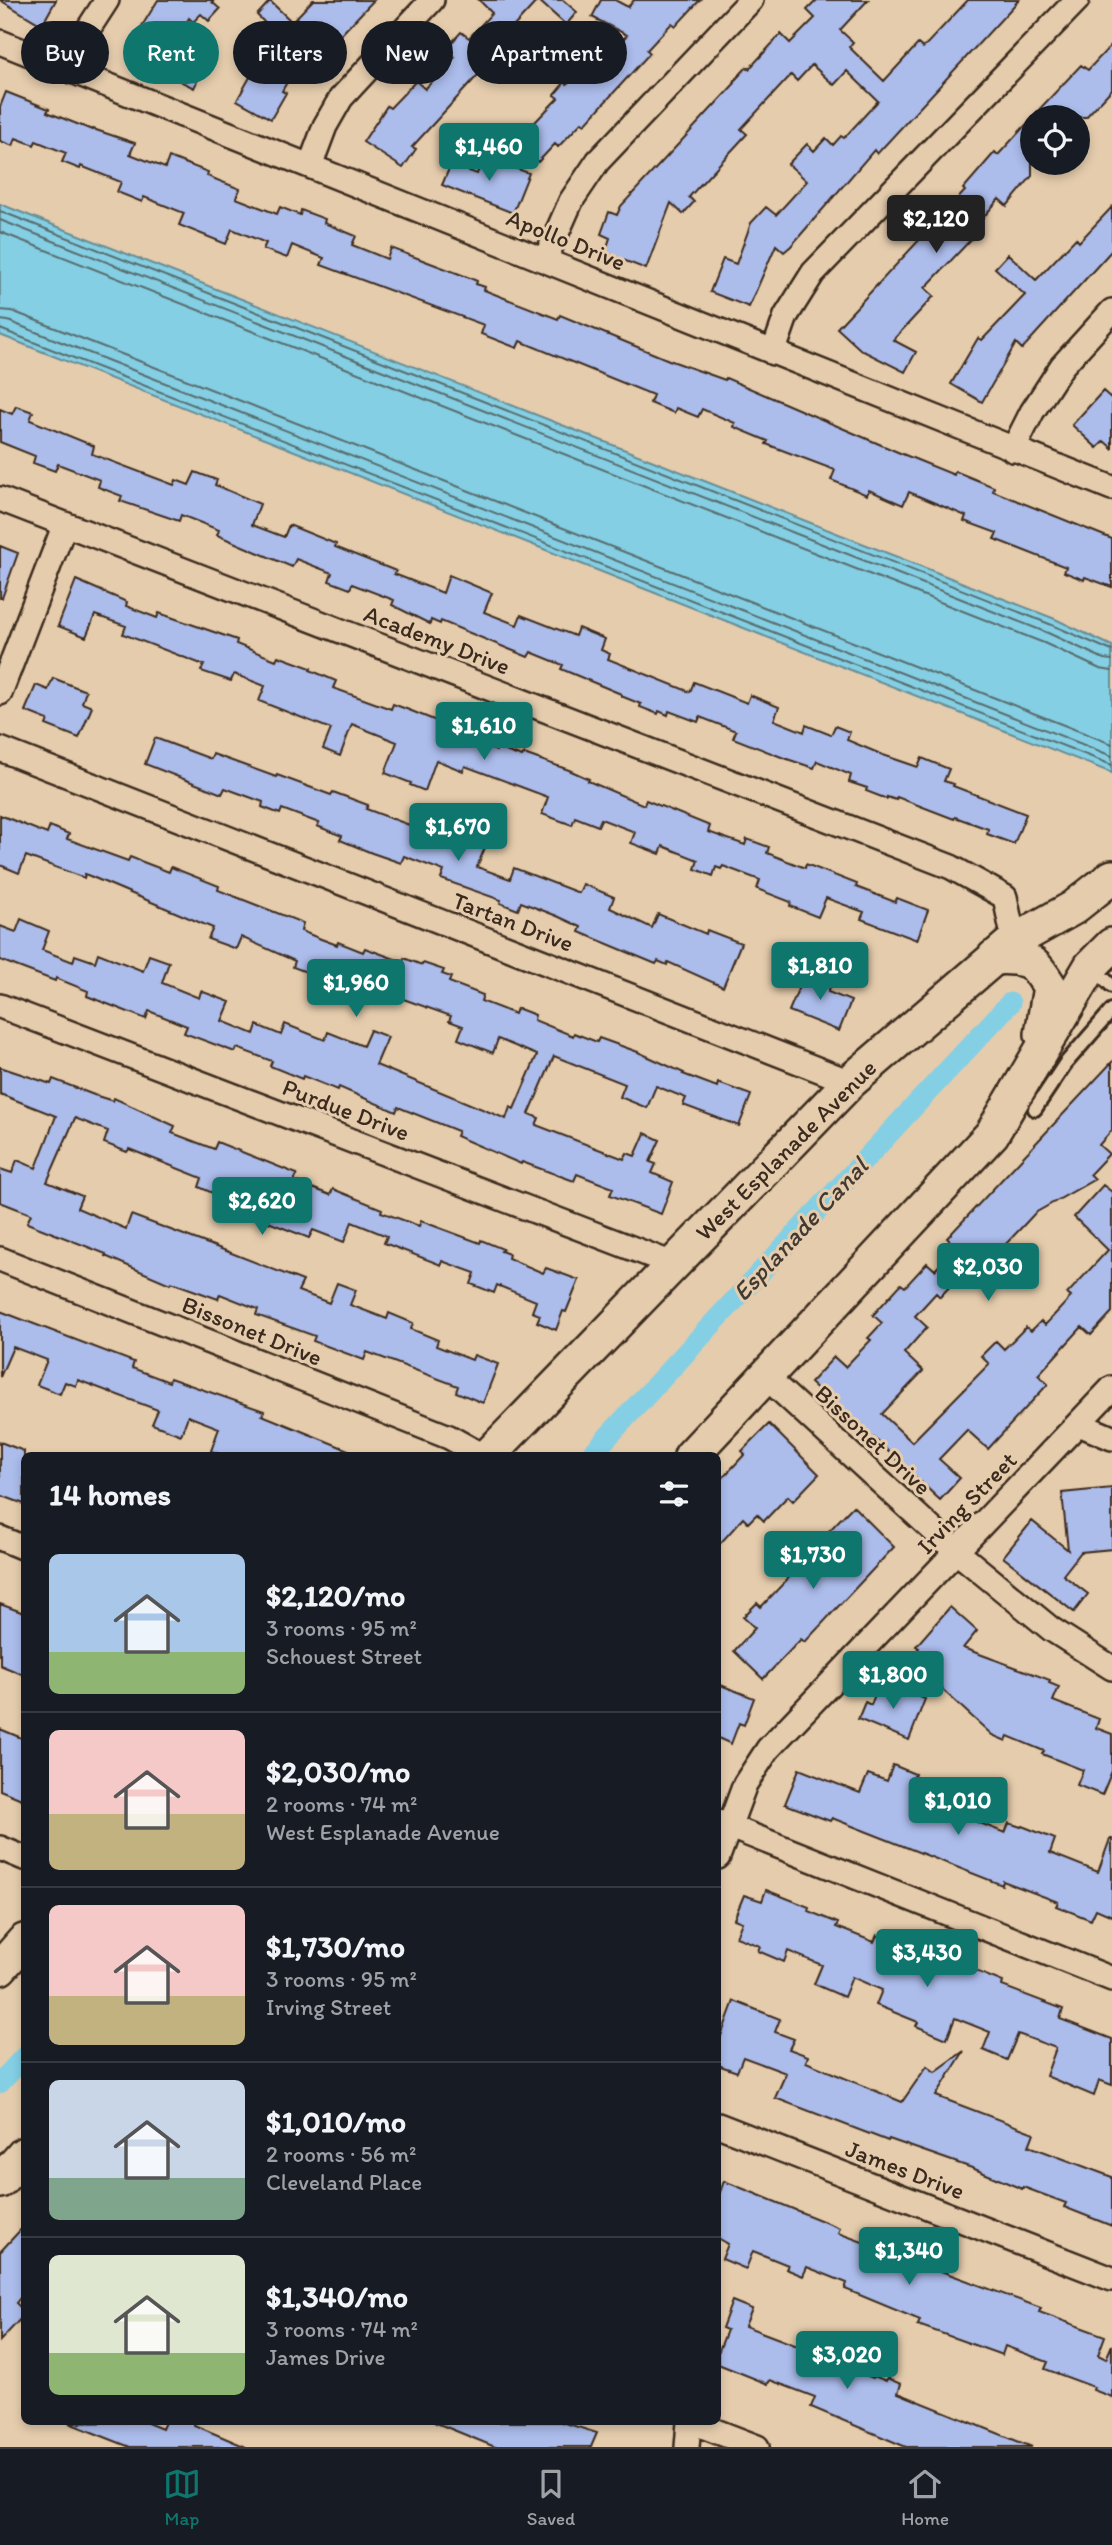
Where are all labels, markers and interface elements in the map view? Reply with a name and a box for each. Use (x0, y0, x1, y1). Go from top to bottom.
chip: Buy (21, 21, 109, 84)
chip: Rent (123, 21, 219, 84)
chip: Filters (233, 21, 347, 84)
chip: New (361, 21, 453, 84)
chip: Apartment (467, 21, 627, 84)
map controls (1020, 105, 1090, 175)
button: locate (1020, 105, 1090, 175)
pin: $1,460 (432, 124, 546, 183)
text: $1,460 (455, 132, 523, 160)
pin: $2,120 (879, 196, 993, 255)
street label: Apollo Drive (503, 203, 630, 277)
text: $2,120 (903, 204, 969, 232)
street label: Academy Drive (360, 598, 514, 681)
pin: $1,610 (427, 702, 541, 762)
text: $1,610 (452, 711, 516, 739)
pin: $1,670 (401, 804, 515, 863)
text: $1,670 (425, 812, 491, 840)
street label: Tartan Drive (449, 885, 578, 958)
pin: $1,810 (763, 942, 877, 1002)
text: $1,810 (787, 951, 853, 979)
pin: $1,960 (299, 960, 413, 1019)
text: $1,960 (323, 968, 389, 996)
street label: West Esplanade Avenue (689, 1053, 882, 1246)
street label: Purdue Drive (279, 1072, 414, 1147)
water label: Esplanade Canal (725, 1149, 876, 1307)
pin: $2,620 (205, 1178, 319, 1237)
text: $2,620 (228, 1186, 296, 1214)
pin: $2,030 (931, 1244, 1045, 1303)
text: $2,030 (953, 1252, 1023, 1280)
street label: Bissonet Drive (178, 1289, 326, 1372)
street label: Bissonet Drive (809, 1378, 937, 1501)
street label: Irving Street (911, 1445, 1023, 1560)
icon: filters (655, 1475, 693, 1513)
text: 14 homes (49, 1476, 171, 1513)
pin: $1,730 (756, 1532, 870, 1591)
text: $1,730 (780, 1540, 846, 1568)
text: $2,120/mo (266, 1577, 405, 1614)
icon: home (105, 1582, 189, 1666)
text: 3 rooms · 95 m² (266, 1614, 417, 1642)
text: Schouest Street (266, 1642, 422, 1670)
pin: $1,800 (836, 1652, 950, 1711)
text: $1,800 (859, 1660, 927, 1688)
text: $2,030/mo (266, 1753, 410, 1790)
icon: home (105, 1758, 189, 1842)
pin: $1,010 (901, 1778, 1015, 1837)
text: $1,010 (925, 1786, 991, 1814)
text: 2 rooms · 74 m² (266, 1790, 418, 1818)
text: West Esplanade Avenue (266, 1818, 500, 1846)
text: $1,730/mo (266, 1928, 405, 1965)
pin: $3,430 (870, 1930, 984, 1989)
icon: home (105, 1933, 189, 2017)
text: $3,430 (892, 1938, 962, 1966)
text: 3 rooms · 95 m² (266, 1965, 417, 1993)
text: Irving Street (266, 1993, 391, 2021)
text: $1,010/mo (266, 2103, 406, 2140)
icon: home (105, 2108, 189, 2192)
street label: James Drive (842, 2134, 969, 2205)
text: 2 rooms · 56 m² (266, 2140, 417, 2168)
text: Cleveland Place (266, 2168, 422, 2196)
pin: $1,340 (852, 2228, 966, 2287)
text: $1,340 (875, 2236, 943, 2264)
text: $1,340/mo (266, 2278, 408, 2315)
icon: home (105, 2283, 189, 2367)
text: 3 rooms · 74 m² (266, 2315, 418, 2343)
pin: $3,020 (790, 2332, 904, 2391)
text: $3,020 (812, 2340, 882, 2368)
text: James Drive (266, 2343, 386, 2371)
tab: Map (163, 2465, 201, 2530)
tab: Saved (527, 2465, 575, 2530)
tab: Home (901, 2465, 949, 2530)

